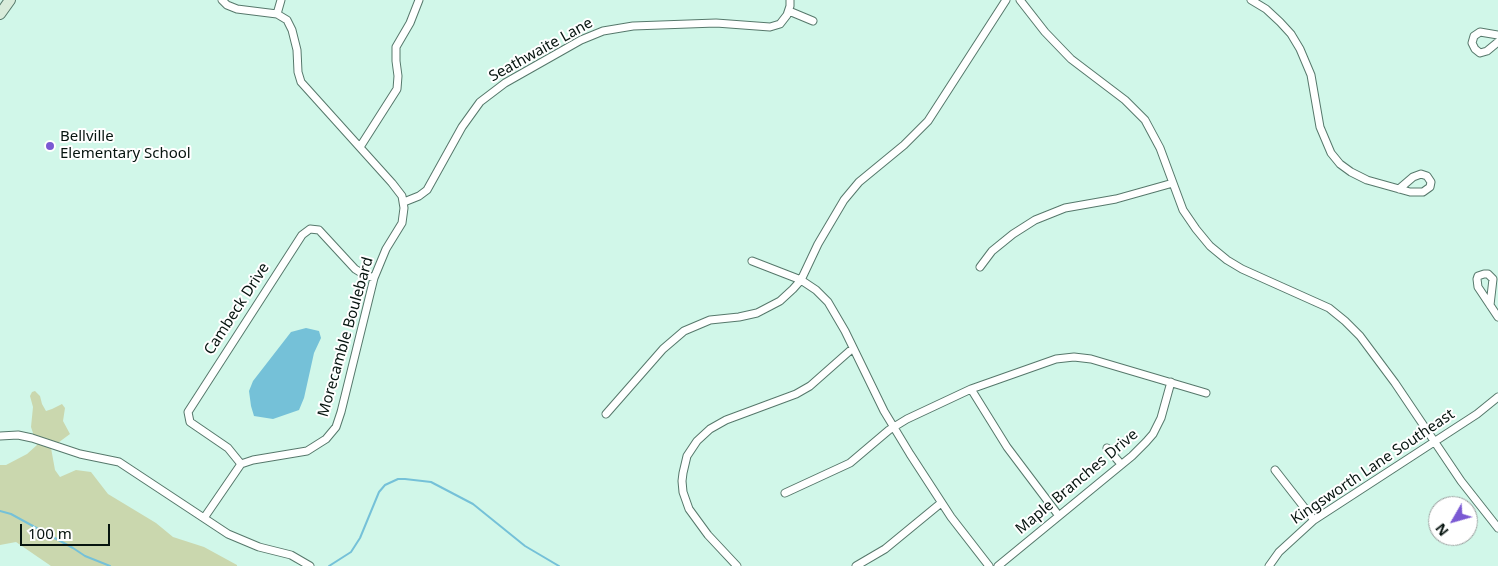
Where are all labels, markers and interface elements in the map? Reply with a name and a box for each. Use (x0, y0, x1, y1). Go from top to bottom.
street label: Seathwaite Lane (486, 14, 596, 86)
place label: Bellville Elementary School (60, 128, 191, 163)
marker: Bellville Elementary School (44, 140, 56, 152)
street label: Morecamble Boulebard (315, 255, 377, 419)
street label: Cambeck Drive (201, 260, 273, 358)
street label: Kingsworth Lane Southeast (1288, 406, 1458, 528)
street label: Maple Branches Drive (1012, 426, 1142, 538)
north arrow (1428, 496, 1478, 546)
scale bar (22, 514, 112, 546)
text: N (1431, 520, 1453, 540)
text: 100 m (28, 523, 72, 543)

